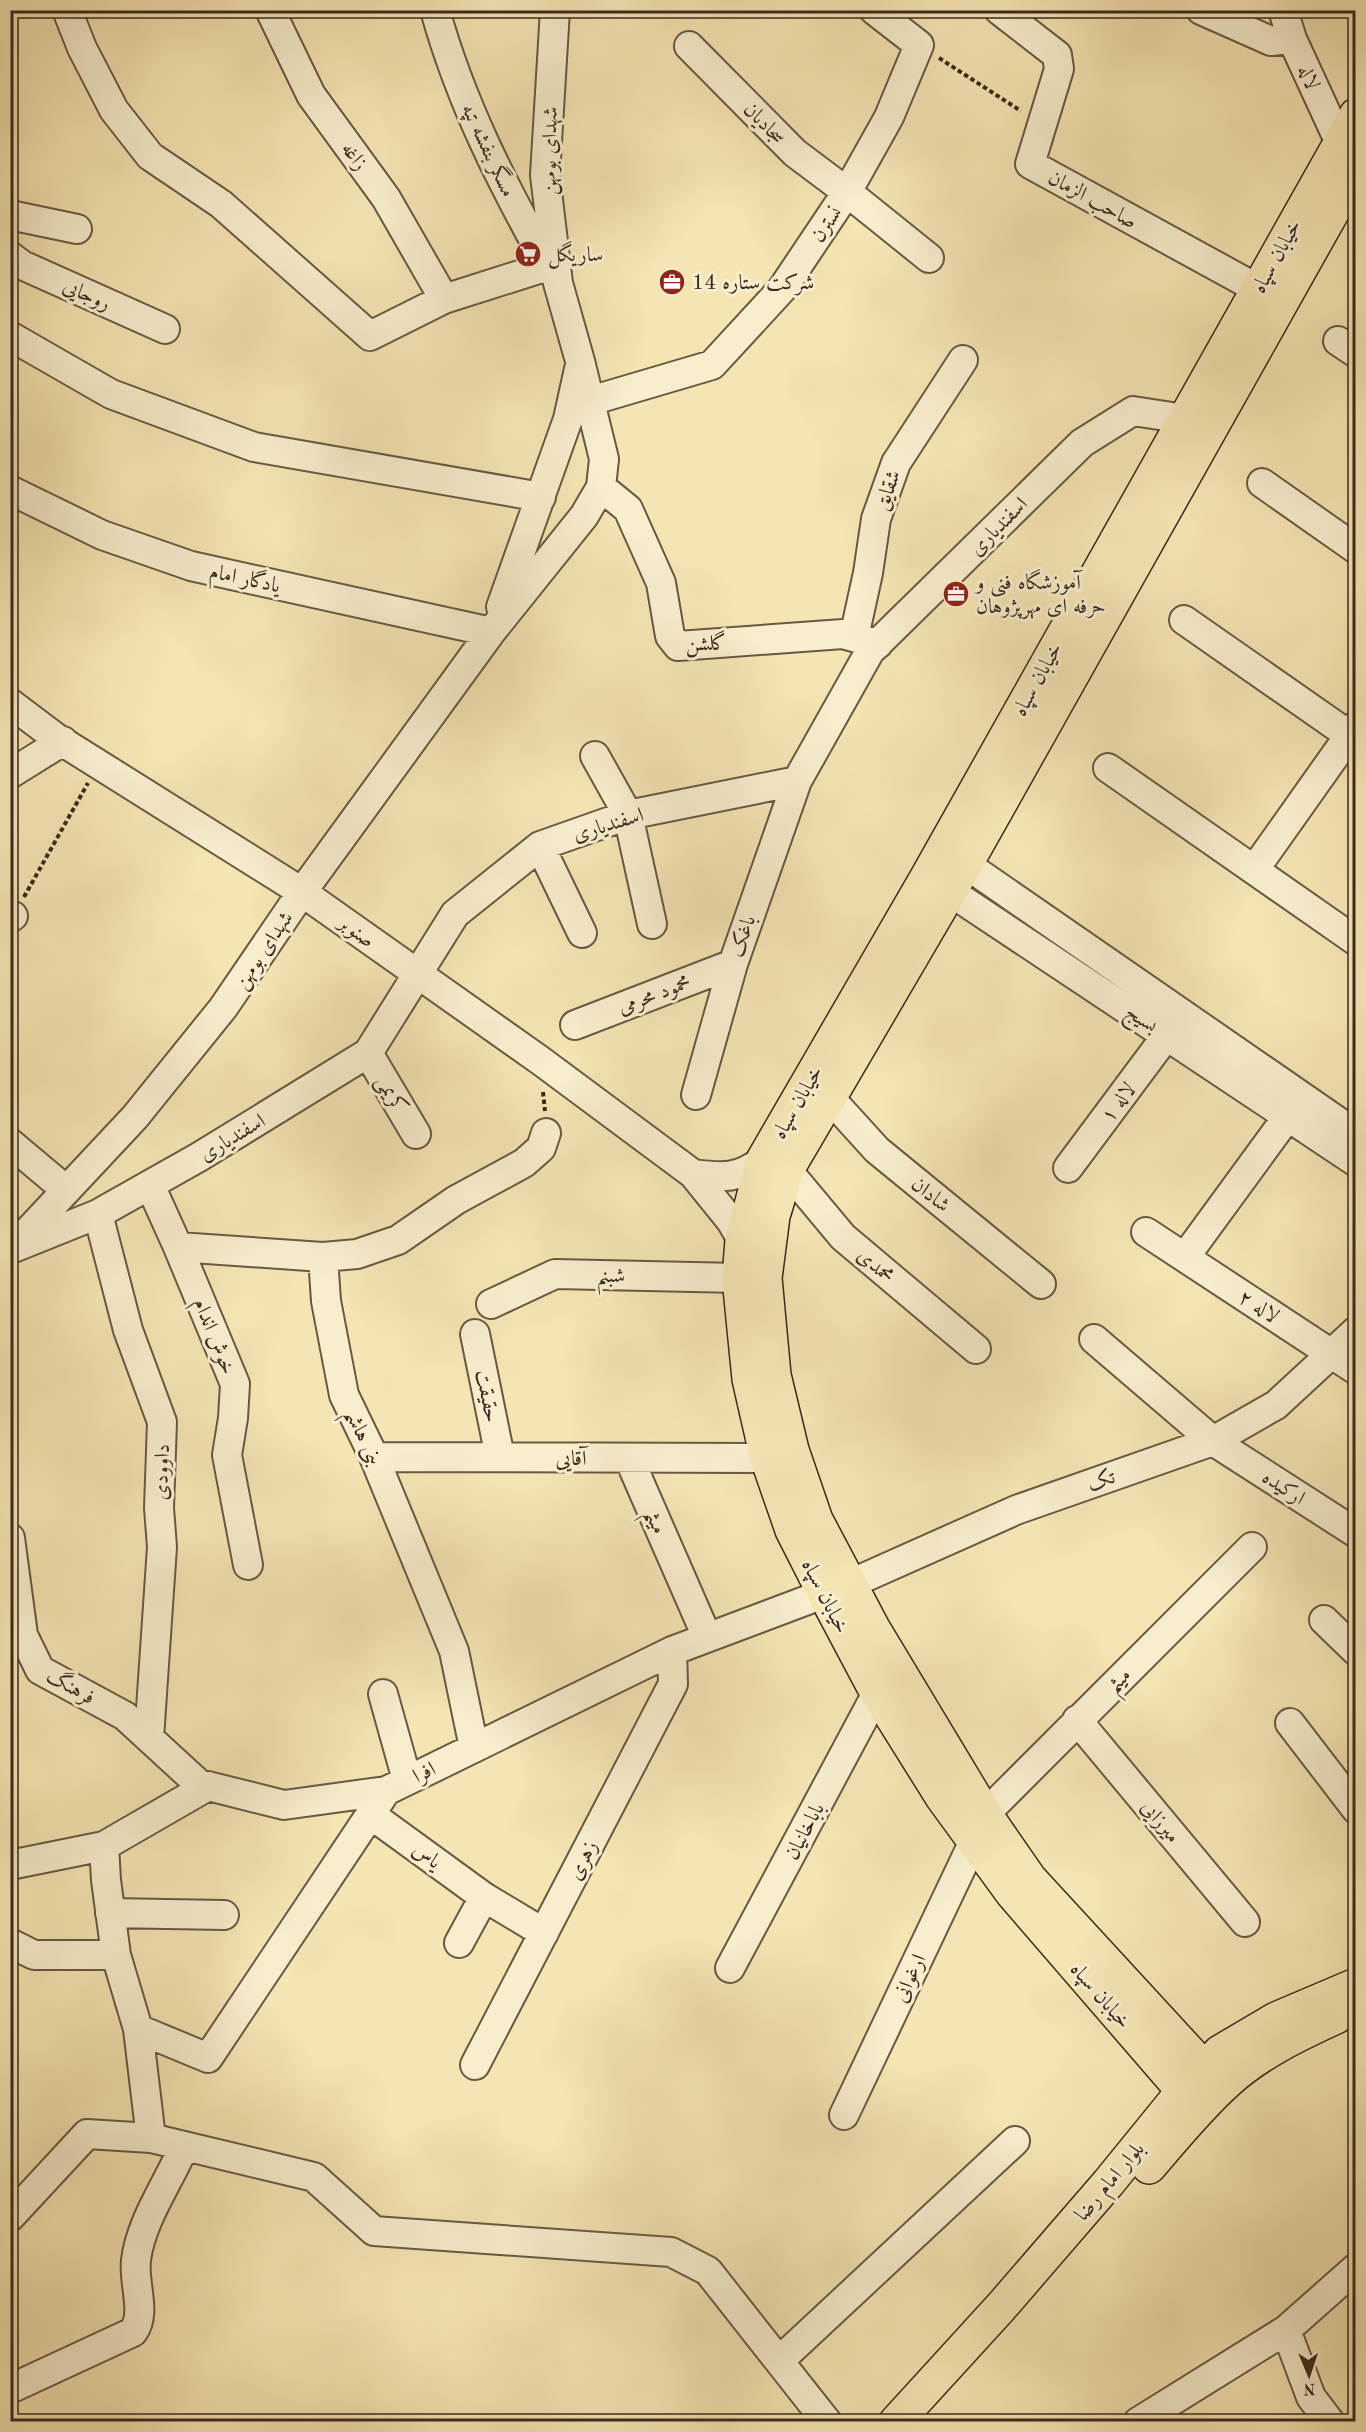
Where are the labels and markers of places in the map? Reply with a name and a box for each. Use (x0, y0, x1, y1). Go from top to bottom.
supermarket icon: ساریگل (513, 239, 543, 269)
place label: ساریگل (548, 241, 603, 269)
office icon: شرکت ستاره 14 (657, 267, 687, 297)
place label: شرکت ستاره 14 (692, 273, 814, 296)
place label: آموزشگاه فنی و حرفه ای مهرپژوهان (974, 569, 1106, 620)
office icon: آموزشگاه فنی و حرفه ای مهرپژوهان (941, 579, 971, 609)

